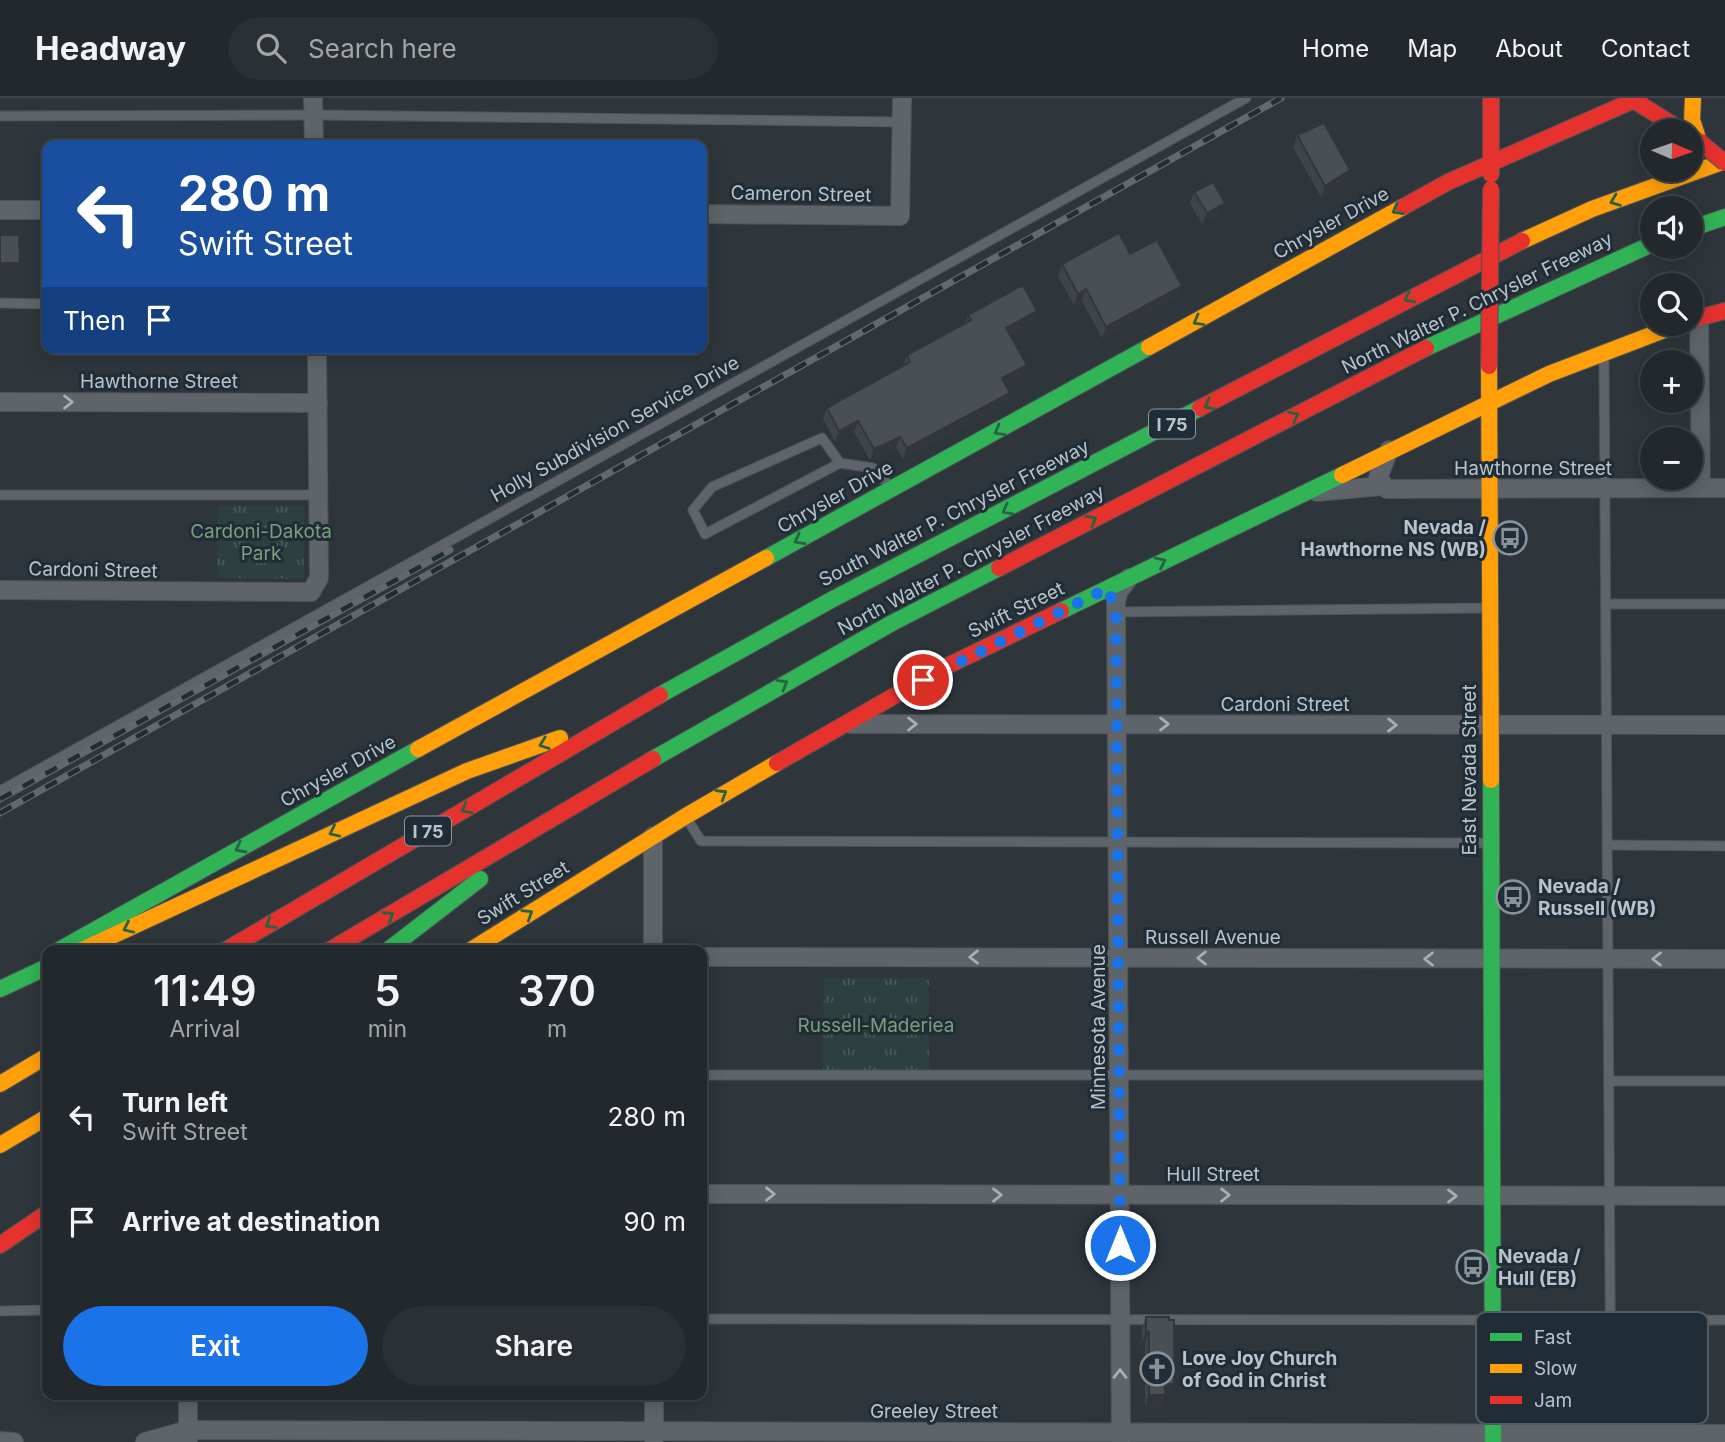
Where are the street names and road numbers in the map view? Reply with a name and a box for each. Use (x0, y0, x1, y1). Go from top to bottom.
street label: Cameron Street (730, 181, 872, 207)
street label: Chrysler Drive (1269, 182, 1393, 264)
street label: North Walter P. Chrysler Freeway (1338, 227, 1616, 379)
street label: Holly Subdivision Service Drive (487, 351, 743, 507)
street label: Hawthorne Street (80, 370, 238, 393)
road number: I 75 (1149, 410, 1195, 438)
street label: South Walter P. Chrysler Freeway (815, 434, 1093, 591)
street label: Chrysler Drive (773, 456, 897, 538)
street label: Hawthorne Street (1454, 457, 1612, 480)
street label: North Walter P. Chrysler Freeway (834, 480, 1108, 640)
street label: Cardoni Street (28, 557, 158, 583)
street label: Swift Street (964, 577, 1068, 643)
street label: East Nevada Street (1458, 684, 1481, 856)
street label: Cardoni Street (1220, 693, 1350, 716)
street label: Chrysler Drive (276, 730, 400, 812)
road number: I 75 (405, 816, 451, 846)
street label: Swift Street (473, 856, 573, 930)
street label: Russell Avenue (1145, 926, 1281, 949)
street label: Minnesota Avenue (1087, 944, 1110, 1110)
street label: Hull Street (1166, 1163, 1260, 1186)
street label: Greeley Street (870, 1400, 998, 1423)

